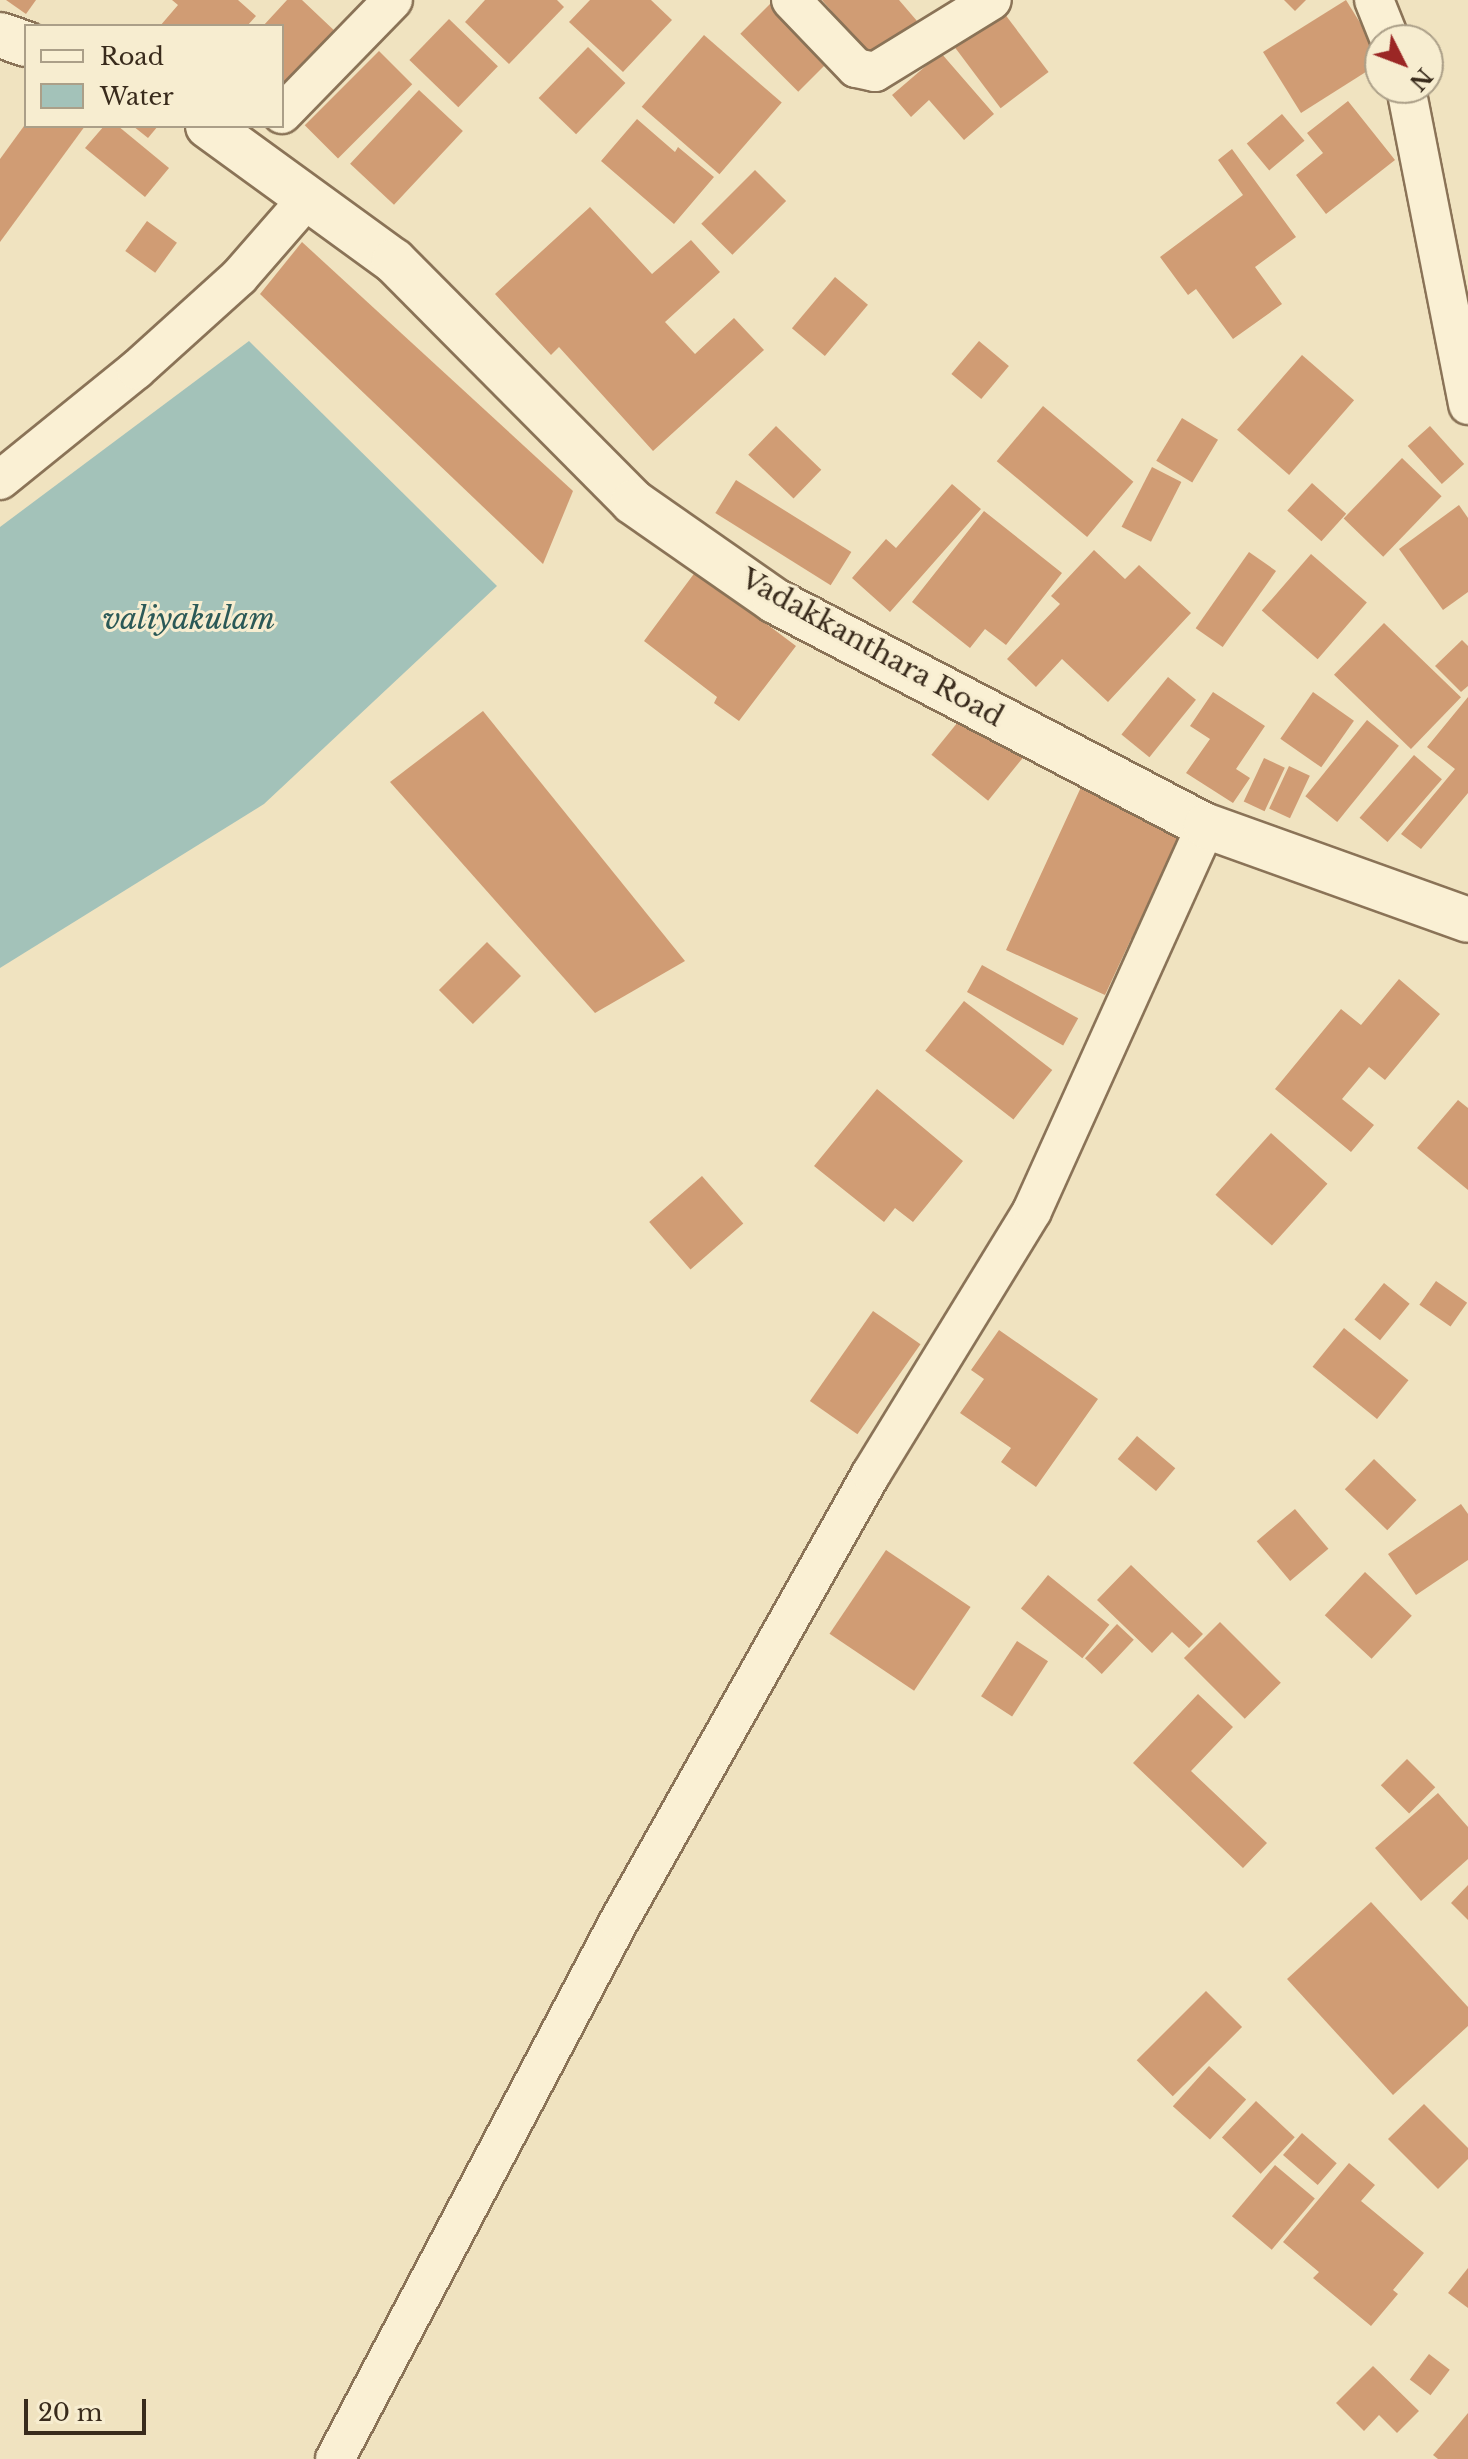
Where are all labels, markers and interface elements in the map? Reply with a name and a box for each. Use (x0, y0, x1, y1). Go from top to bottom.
legend (24, 24, 284, 128)
north arrow (1364, 24, 1444, 104)
text: Road (100, 42, 164, 71)
text: N (1404, 62, 1438, 96)
text: Water (100, 82, 174, 111)
street label: Vadakkanthara Road (735, 562, 1009, 734)
water label: valiyakulam (103, 601, 275, 637)
scale bar (28, 2383, 150, 2433)
text: 20 m (38, 2398, 103, 2427)

